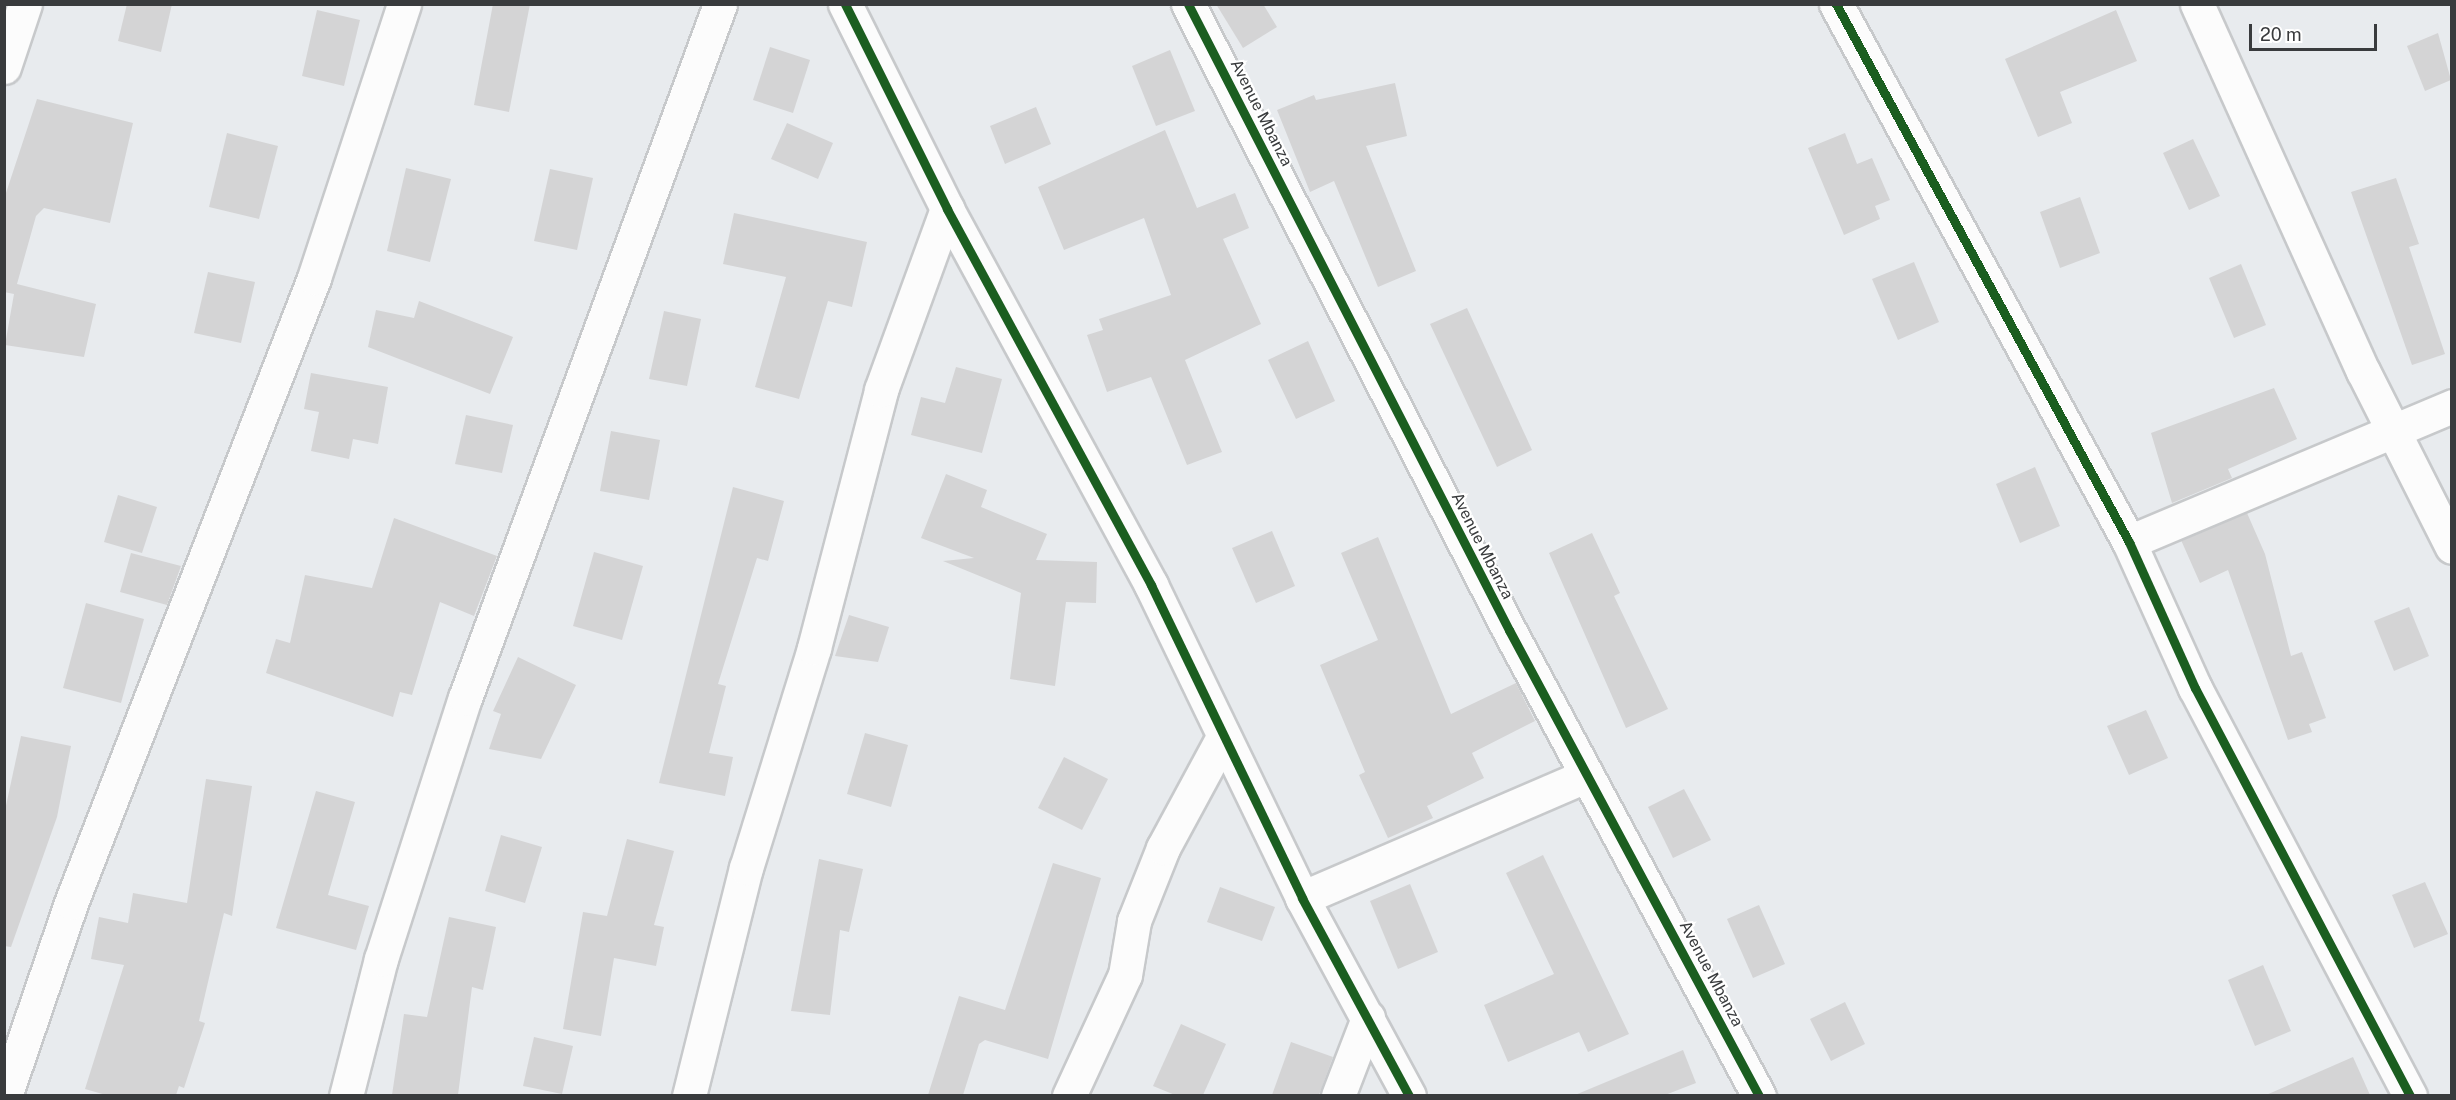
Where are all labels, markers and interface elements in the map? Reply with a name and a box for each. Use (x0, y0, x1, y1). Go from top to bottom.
scale bar (2252, 12, 2380, 50)
text: 20 m (2260, 24, 2302, 45)
street label: Avenue Mbanza (1226, 56, 1296, 170)
street label: Avenue Mbanza (1447, 489, 1517, 603)
street label: Avenue Mbanza (1675, 918, 1747, 1030)

